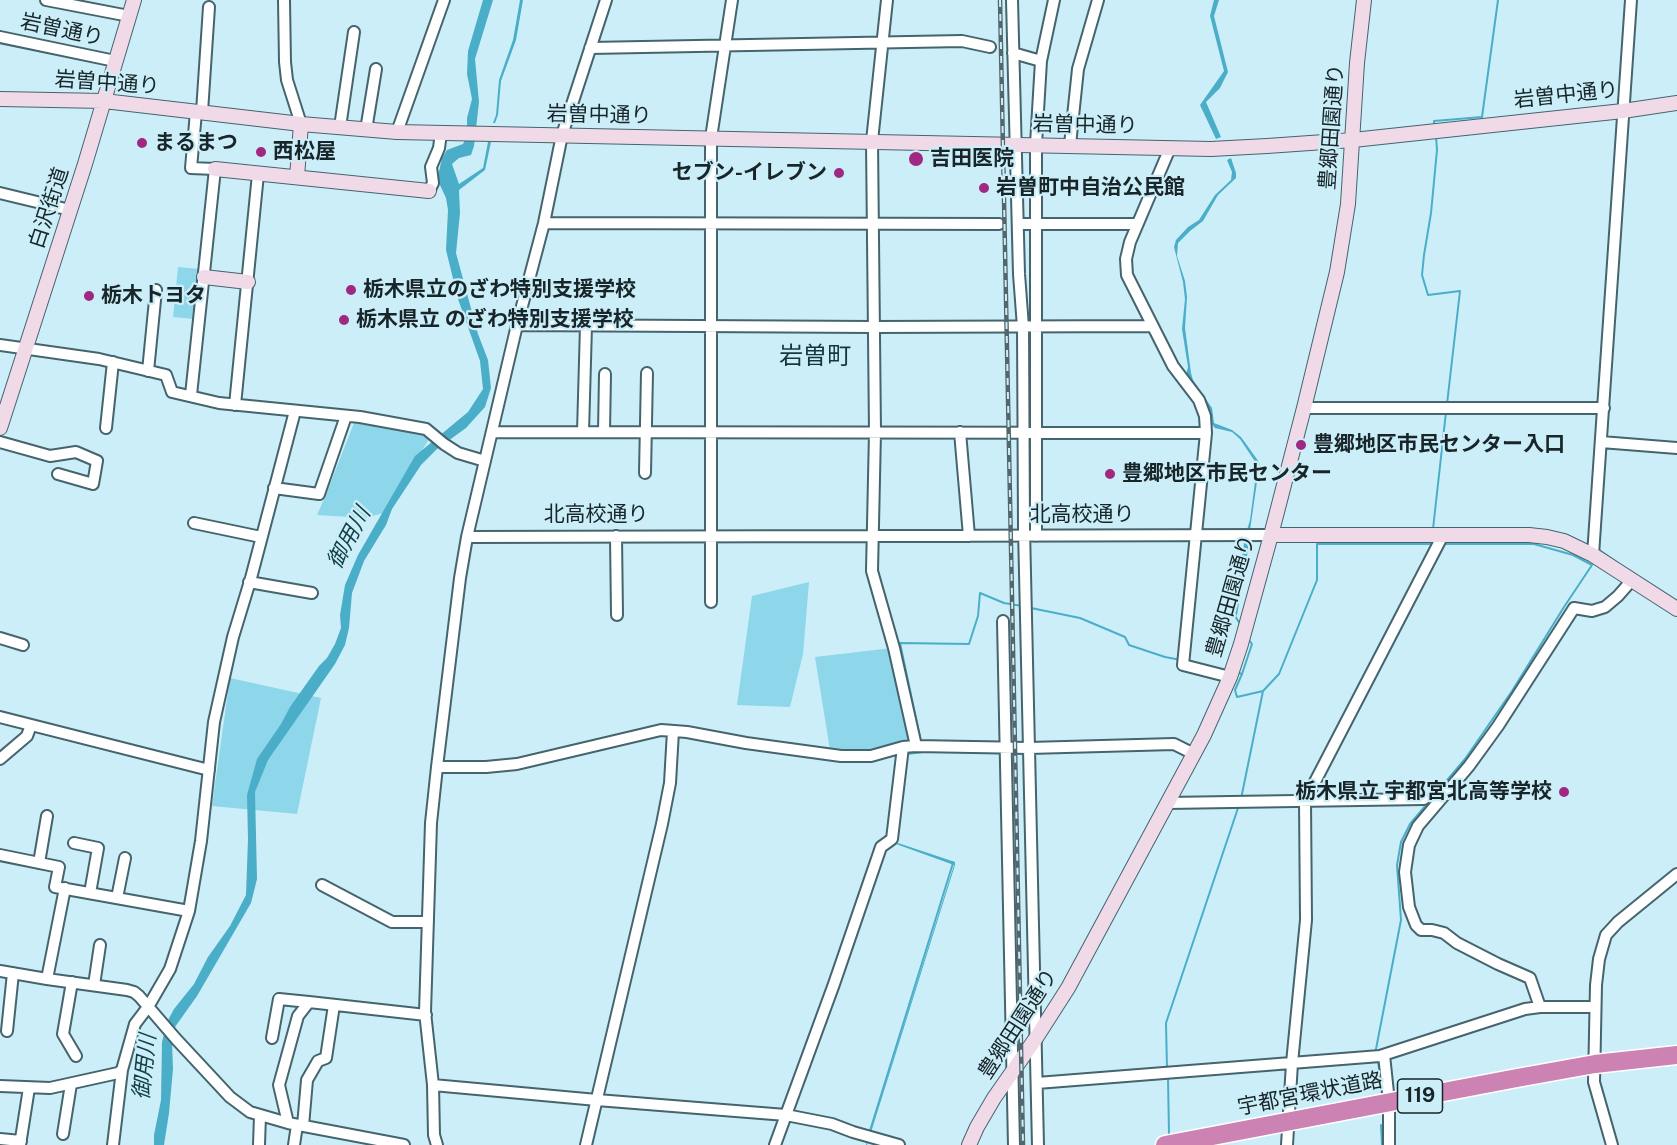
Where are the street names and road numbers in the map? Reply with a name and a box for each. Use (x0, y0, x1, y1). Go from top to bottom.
street label: 岩曽通り (18, 9, 106, 51)
street label: 豊郷田園通り (1315, 63, 1349, 191)
street label: 岩曽中通り (54, 67, 160, 99)
street label: 岩曽中通り (1512, 77, 1620, 113)
street label: 岩曽中通り (546, 101, 652, 129)
street label: 岩曽中通り (1032, 111, 1138, 139)
street label: 白沢街道 (24, 164, 74, 252)
street label: 北高校通り (544, 502, 648, 528)
street label: 北高校通り (1030, 502, 1134, 528)
street label: 豊郷田園通り (1202, 532, 1260, 660)
street label: 豊郷田園通り (973, 964, 1063, 1084)
street label: 宇都宮環状道路 (1235, 1068, 1385, 1120)
road number: 119 (1398, 1079, 1442, 1113)

